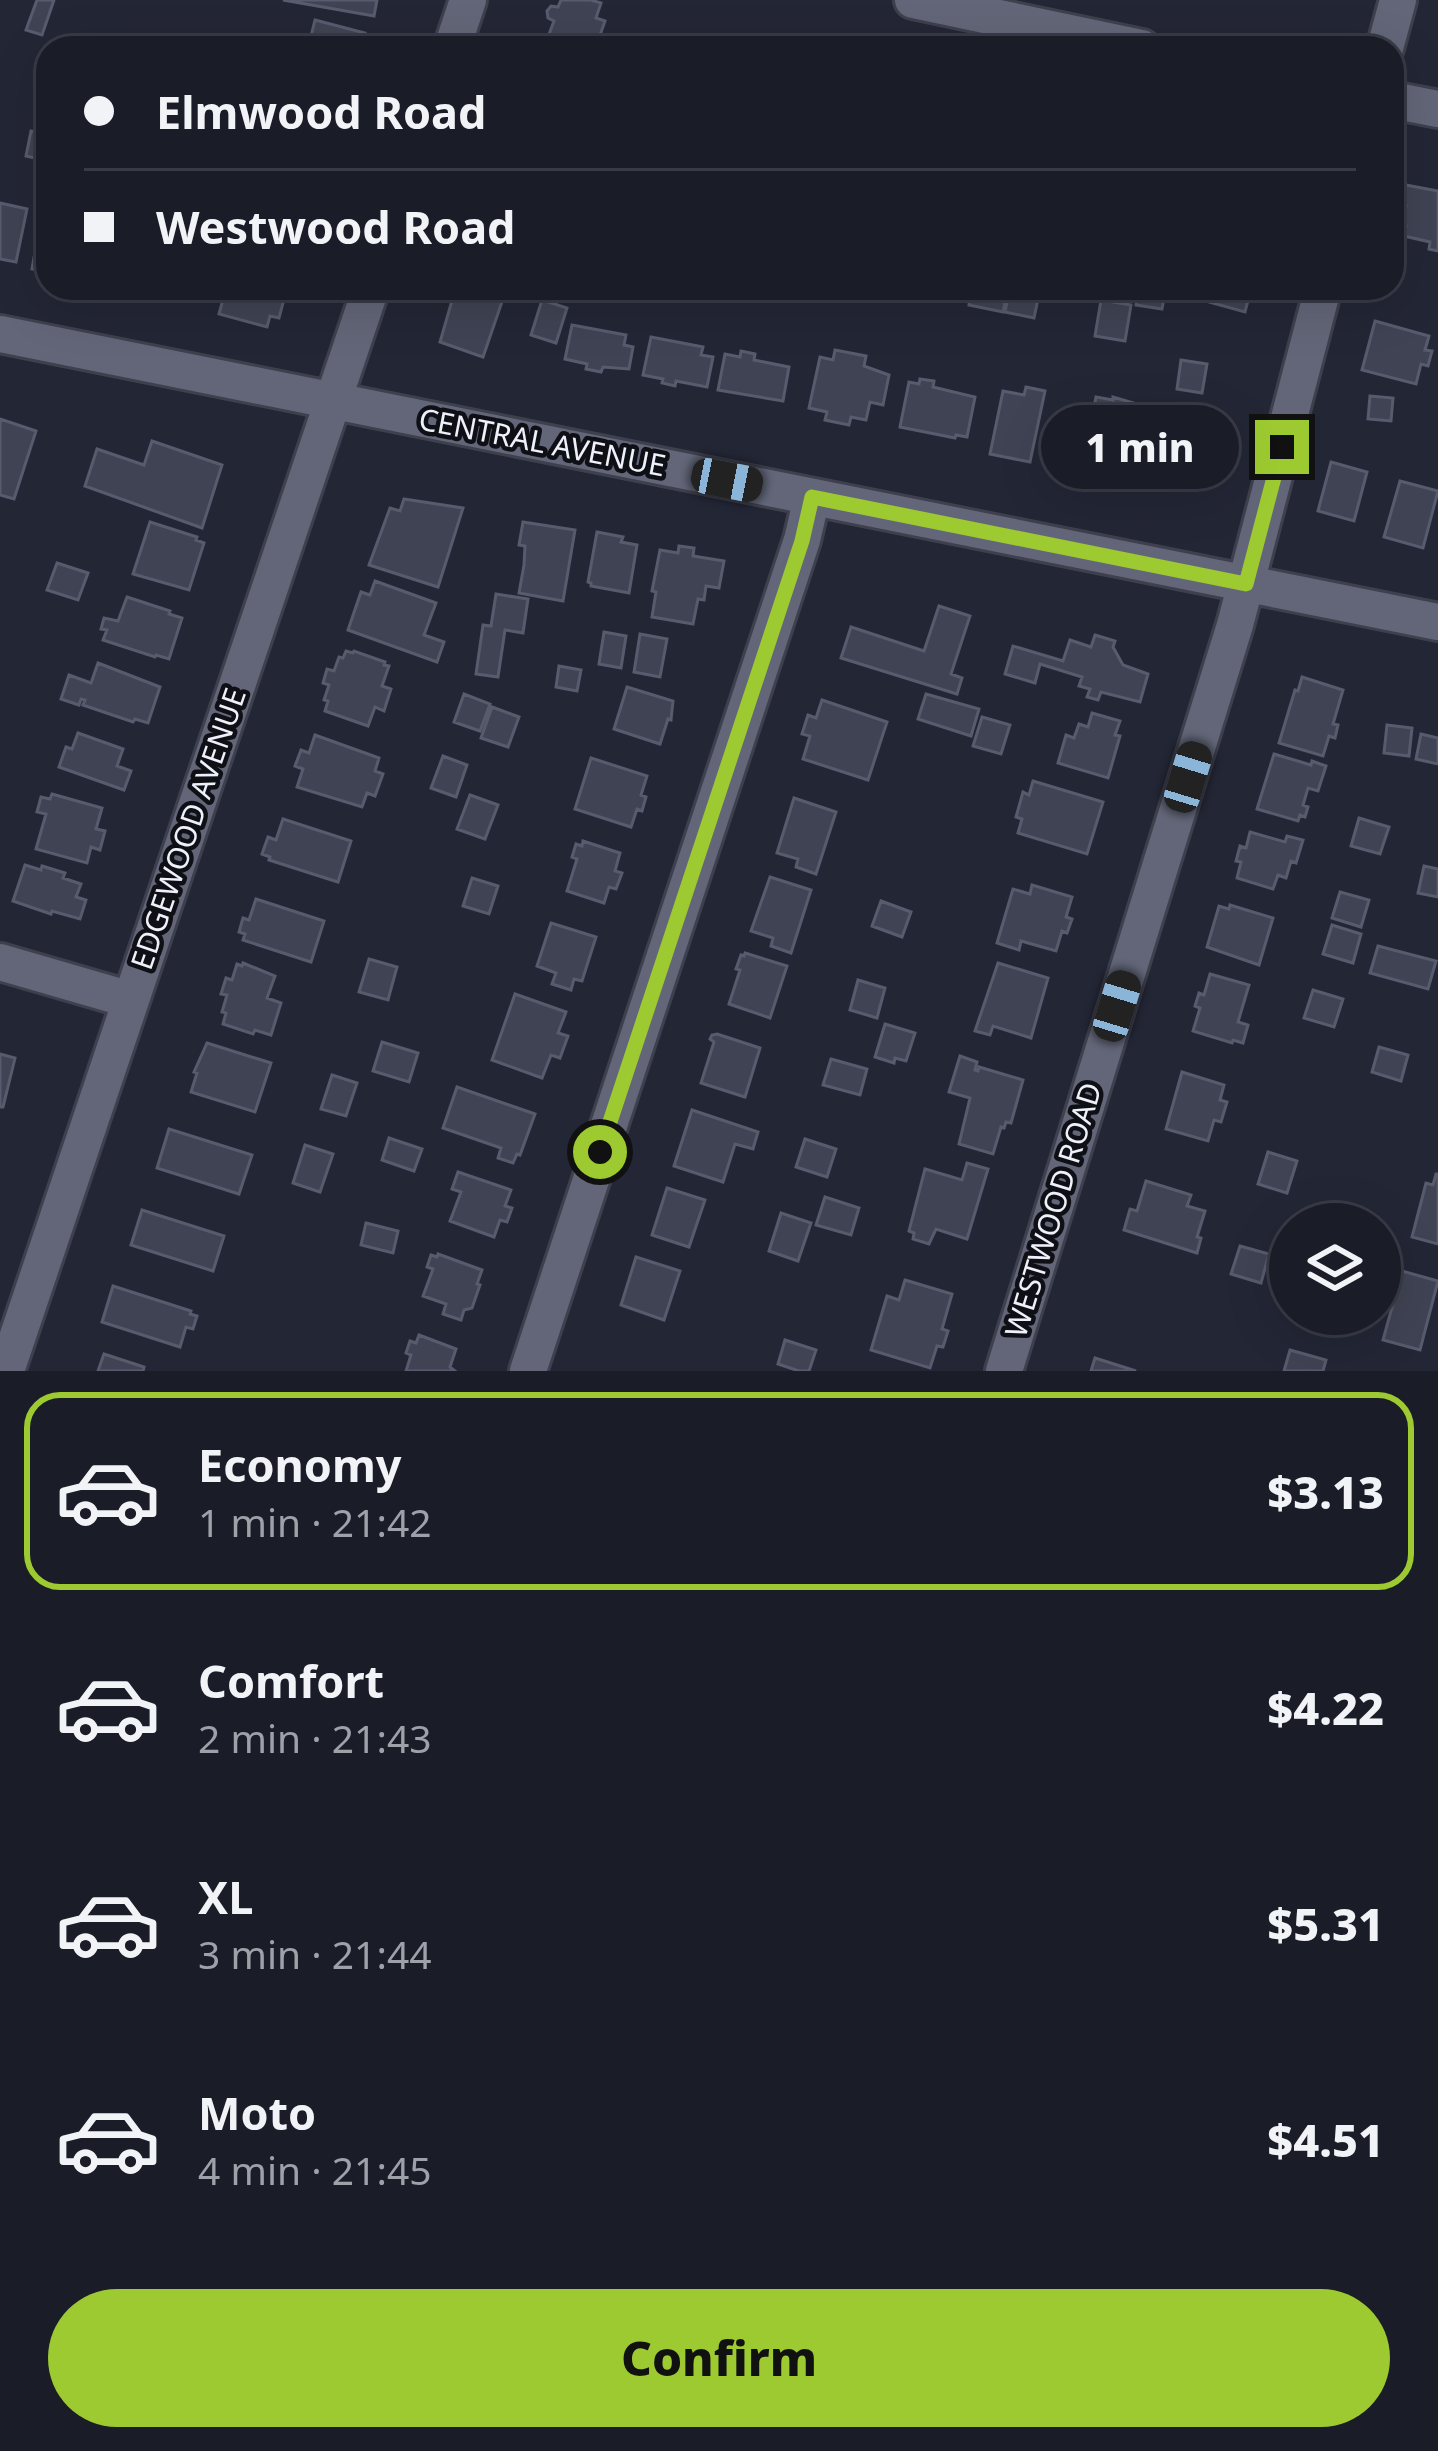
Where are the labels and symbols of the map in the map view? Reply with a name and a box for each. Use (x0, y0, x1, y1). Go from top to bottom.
street label: CENTRAL AVENUE (415, 398, 669, 486)
callout: 1 min (1042, 405, 1240, 489)
route end (1255, 420, 1309, 474)
car (688, 455, 766, 505)
street label: EDGEWOOD AVENUE (120, 682, 255, 975)
car (1160, 737, 1216, 817)
car (1089, 966, 1145, 1046)
street label: WESTWOOD ROAD (994, 1077, 1111, 1342)
route start (573, 1125, 627, 1179)

